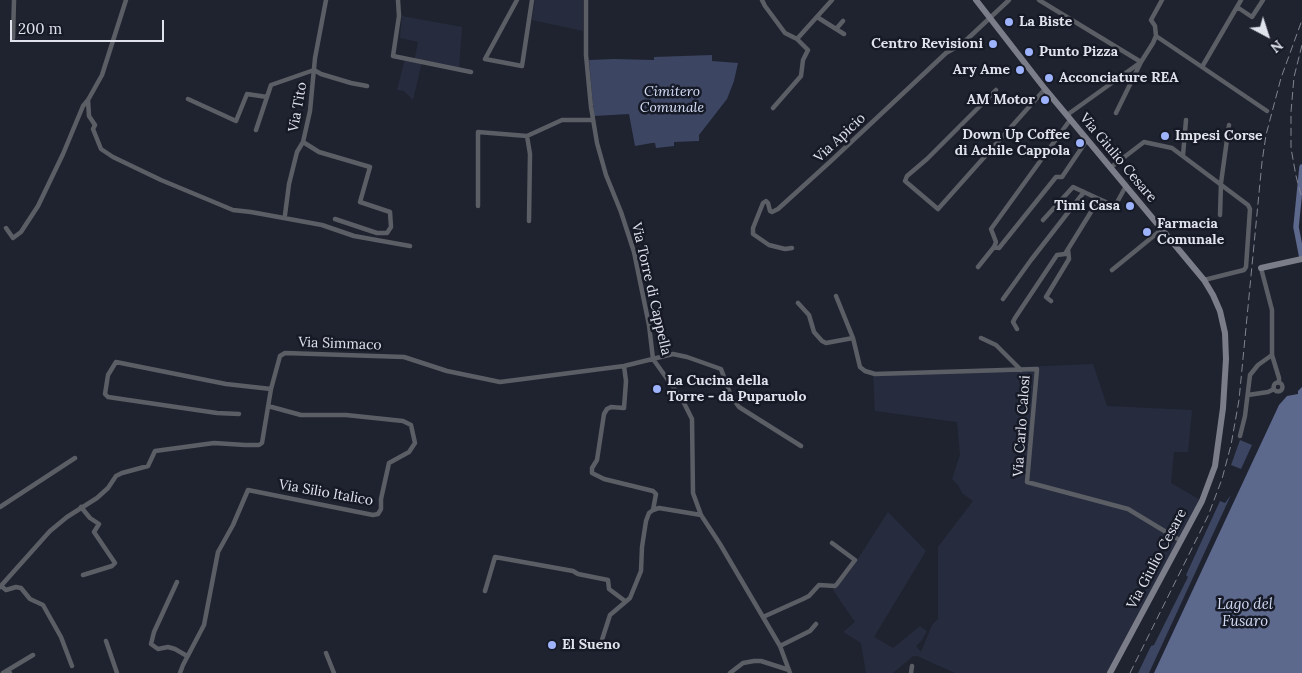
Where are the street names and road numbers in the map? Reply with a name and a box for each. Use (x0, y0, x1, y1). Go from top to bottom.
street label: Via Tito (285, 81, 311, 133)
street label: Via Apicio (811, 110, 869, 166)
street label: Via Giulio Cesare (1076, 110, 1160, 206)
street label: Via Torre di Cappella (628, 221, 674, 357)
street label: Via Simmaco (298, 334, 382, 354)
street label: Via Carlo Calosi (1010, 375, 1034, 477)
street label: Via Silio Italico (277, 476, 375, 510)
street label: Via Giulio Cesare (1124, 506, 1190, 612)

